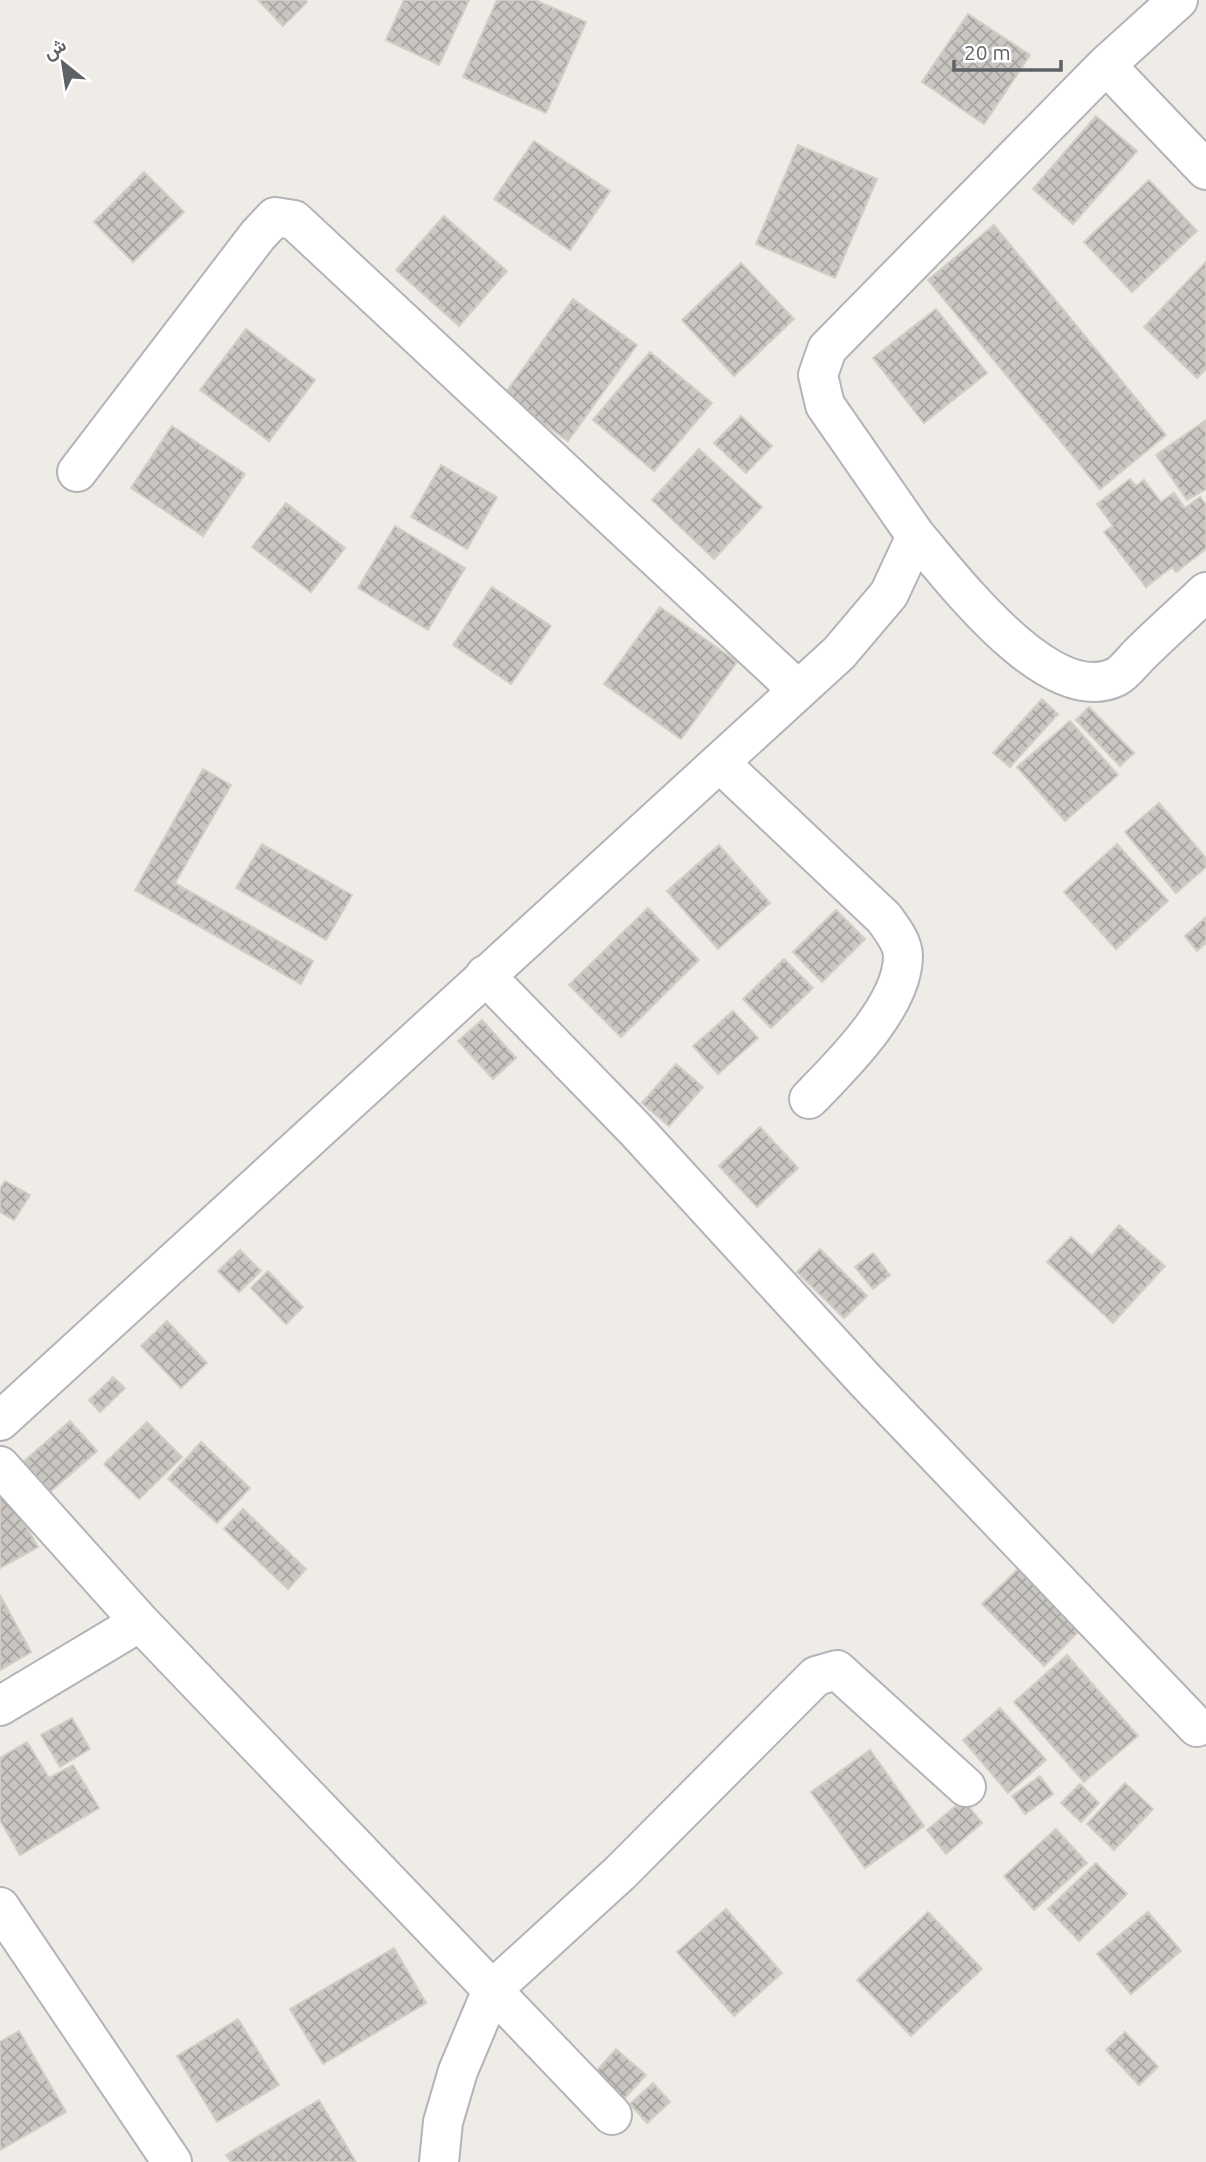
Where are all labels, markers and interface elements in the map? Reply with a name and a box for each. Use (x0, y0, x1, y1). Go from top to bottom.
north arrow (28, 28, 98, 98)
scale bar (954, 28, 1061, 72)
text: ش (39, 33, 71, 64)
text: 20 m (964, 40, 1011, 64)

